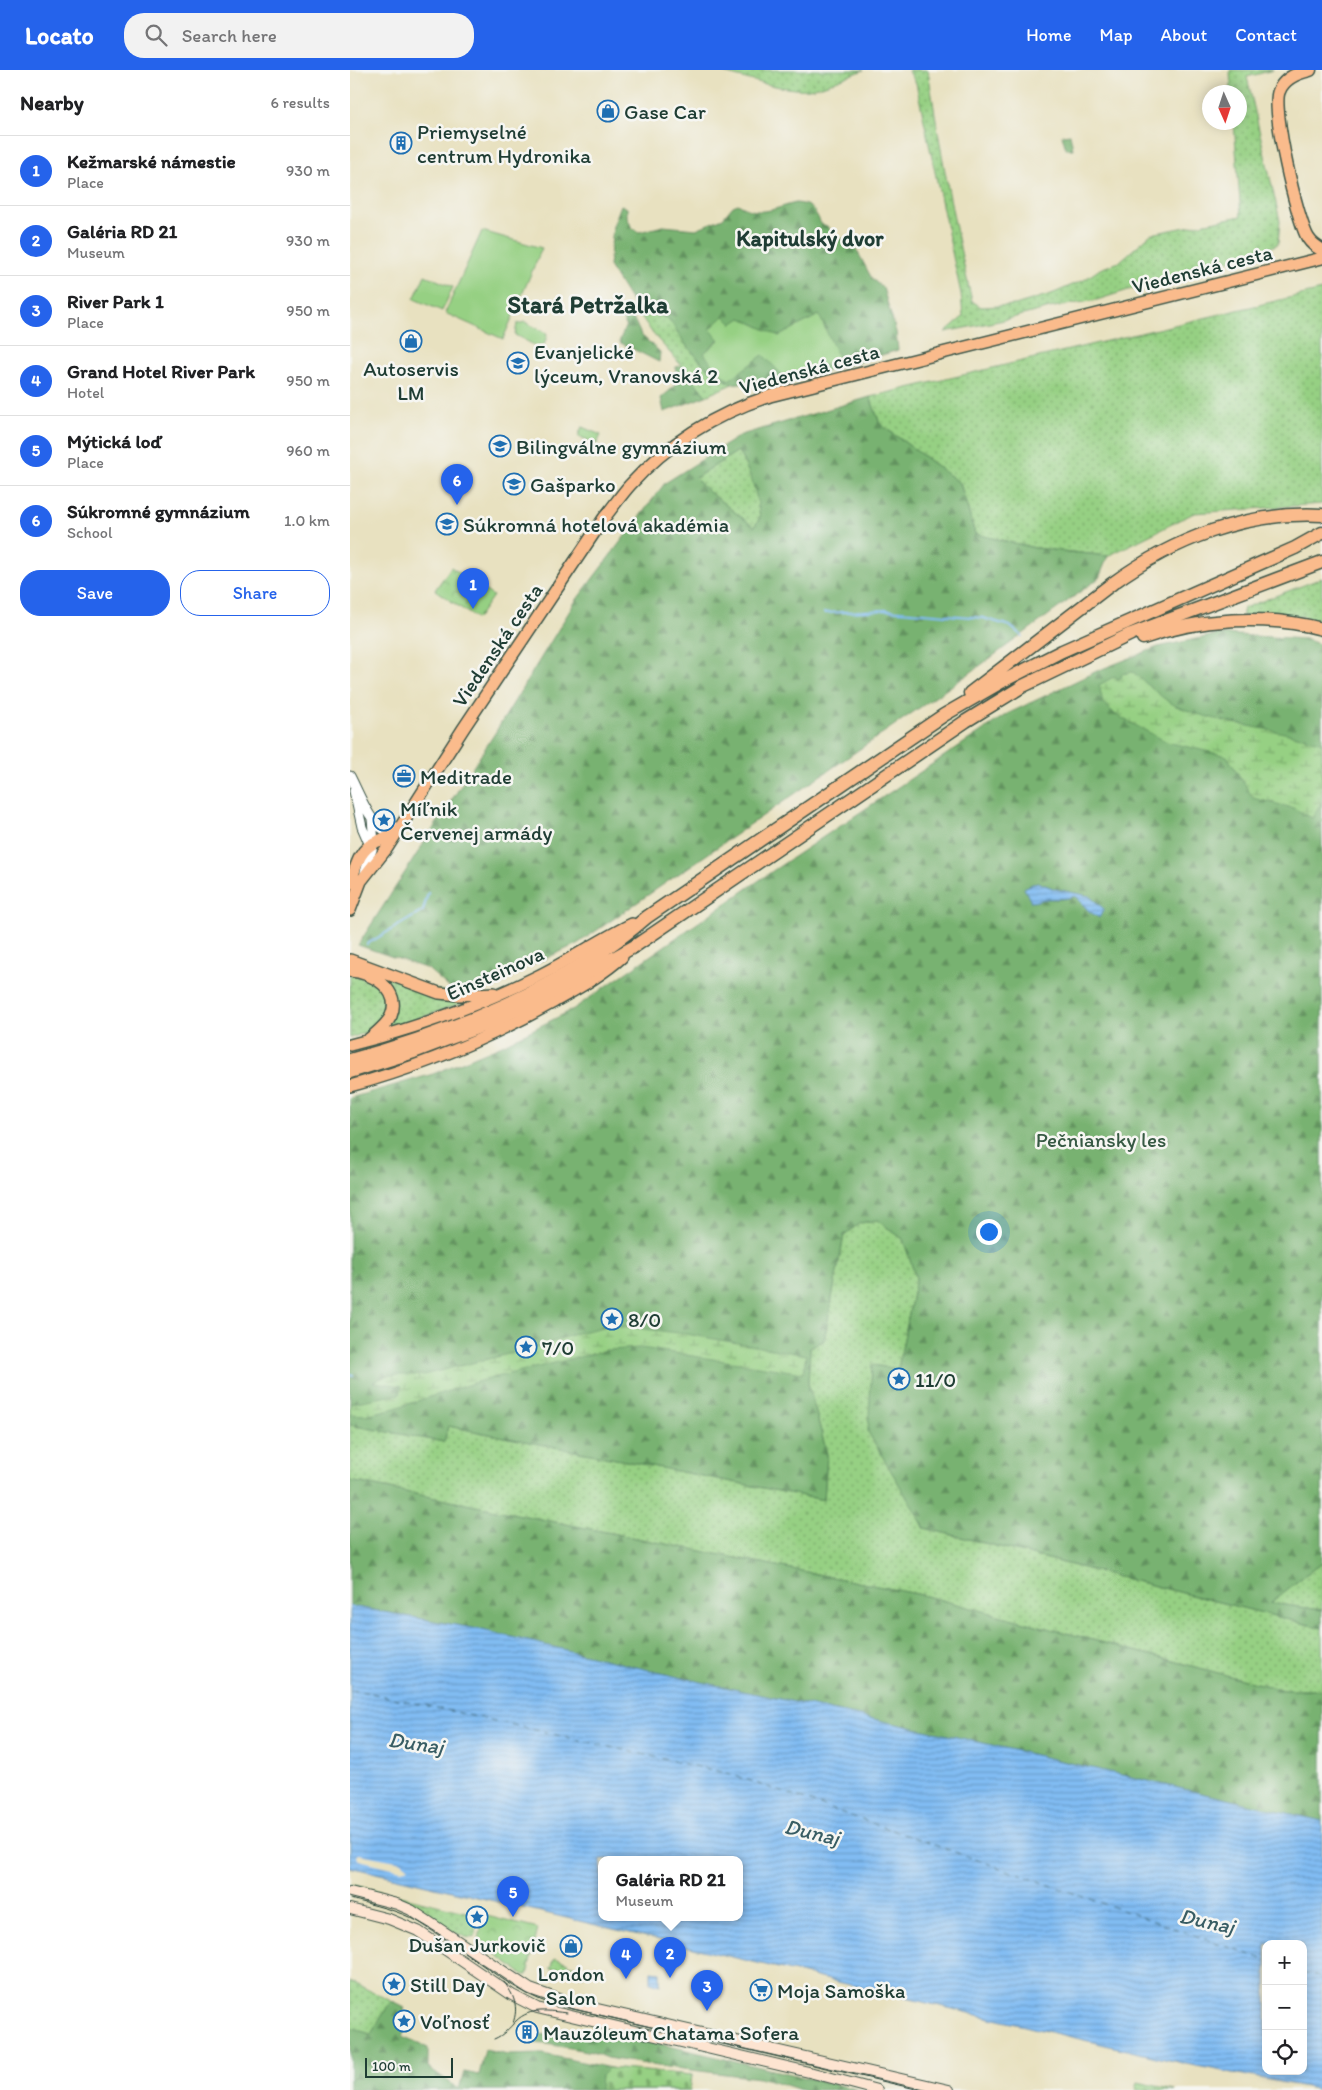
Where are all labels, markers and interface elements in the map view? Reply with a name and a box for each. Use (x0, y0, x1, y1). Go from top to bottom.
search box (124, 13, 474, 58)
text: Locato (25, 21, 94, 50)
icon: search (142, 21, 170, 49)
text: Search here (182, 24, 277, 47)
text: Home (1026, 24, 1072, 46)
text: Map (1100, 24, 1133, 46)
text: About (1161, 24, 1207, 46)
text: Contact (1235, 24, 1297, 46)
north arrow (1202, 85, 1247, 130)
text: Nearby (20, 90, 84, 115)
text: 6 results (270, 93, 330, 112)
shop icon: Gase Car (596, 99, 620, 123)
place label: Gase Car (624, 99, 706, 124)
place label: Priemyselné centrum Hydronika (417, 119, 591, 168)
building icon: Priemyselné centrum Hydronika (389, 131, 413, 155)
text: Kežmarské námestie (67, 150, 236, 173)
text: 1 (32, 161, 40, 180)
text: 930 m (286, 161, 330, 180)
text: Place (67, 173, 104, 192)
text: Galéria RD 21 (67, 220, 177, 243)
district label: Kapitulský dvor (736, 225, 884, 252)
text: 2 (32, 231, 40, 250)
text: 930 m (286, 231, 330, 250)
street label: Viedenská cesta (1129, 239, 1275, 299)
text: Museum (67, 243, 125, 262)
text: River Park 1 (67, 290, 164, 313)
district label: Stará Petržalka (508, 290, 669, 319)
text: 3 (32, 301, 40, 320)
text: 950 m (286, 301, 330, 320)
text: Place (67, 313, 104, 332)
shop icon: Autoservis LM (399, 329, 423, 353)
street label: Viedenská cesta (736, 338, 882, 400)
place label: Evanjelické lýceum, Vranovská 2 (534, 339, 718, 388)
school or university icon: Evanjelické lýceum, Vranovská 2 (506, 351, 530, 375)
place label: Autoservis LM (363, 356, 459, 405)
text: Grand Hotel River Park (67, 360, 255, 383)
text: 4 (31, 371, 41, 390)
text: 950 m (286, 371, 330, 390)
text: Hotel (67, 383, 104, 402)
text: Mýtická loď (67, 430, 162, 453)
school or university icon: Bilingválne gymnázium (488, 434, 512, 458)
place label: Bilingválne gymnázium (516, 434, 727, 459)
text: 5 (32, 441, 40, 460)
text: 960 m (286, 441, 330, 460)
text: Place (67, 453, 104, 472)
pin: 6 (441, 464, 473, 505)
school or university icon: Gašparko (502, 472, 526, 496)
place label: Gašparko (530, 472, 616, 497)
text: Súkromné gymnázium (67, 500, 250, 523)
text: 6 (32, 511, 40, 530)
text: 1.0 km (284, 511, 330, 530)
school or university icon: Súkromná hotelová akadémia (435, 512, 459, 536)
place label: Súkromná hotelová akadémia (463, 512, 729, 537)
text: School (67, 523, 113, 542)
pin: 1 (457, 568, 489, 609)
button: Save (20, 570, 170, 616)
button: Share (180, 570, 330, 616)
street label: Viedenská cesta (446, 578, 548, 712)
office icon: Meditrade (392, 764, 416, 788)
place label: Meditrade (420, 764, 512, 789)
place label: Míľnik Červenej armády (400, 796, 553, 845)
place icon: Míľnik Červenej armády (372, 808, 396, 832)
street label: Einsteinova (442, 940, 548, 1006)
park label: Pečniansky les (1036, 1127, 1166, 1152)
your location (976, 1219, 1002, 1245)
place icon: 8/0 (600, 1307, 624, 1331)
place label: 8/0 (628, 1307, 661, 1332)
place icon: 7/0 (514, 1335, 538, 1359)
place label: 7/0 (542, 1335, 574, 1360)
place icon: 11/0 (887, 1367, 911, 1391)
place label: 11/0 (915, 1367, 956, 1392)
water label: Dunaj (387, 1726, 448, 1761)
water label: Dunaj (782, 1813, 845, 1852)
popup (598, 1856, 743, 1921)
text: Galéria RD 21 (615, 1868, 726, 1891)
pin: 5 (497, 1876, 529, 1917)
text: Museum (615, 1891, 673, 1910)
water label: Dunaj (1177, 1902, 1239, 1940)
place icon: Dušan Jurkovič (465, 1905, 489, 1929)
place label: Dušan Jurkovič (408, 1932, 546, 1957)
shop icon: London Salon (559, 1934, 583, 1958)
pin: 2 (654, 1937, 686, 1978)
pin: 4 (610, 1938, 642, 1979)
map controls (1262, 1940, 1307, 2075)
button: + (1262, 1940, 1307, 1985)
place label: London Salon (537, 1961, 605, 2010)
pin: 3 (691, 1970, 723, 2011)
place icon: Still Day (382, 1972, 406, 1996)
place label: Still Day (410, 1972, 485, 1997)
supermarket icon: Moja Samoška (749, 1978, 773, 2002)
place label: Moja Samoška (777, 1978, 905, 2003)
button: − (1262, 1985, 1307, 2030)
place icon: Voľnosť (392, 2009, 416, 2033)
place label: Voľnosť (420, 2009, 490, 2034)
building icon: Mauzóleum Chatama Sofera (515, 2020, 539, 2044)
place label: Mauzóleum Chatama Sofera (543, 2020, 799, 2045)
button: locate (1262, 2030, 1307, 2075)
scale bar (365, 2055, 452, 2078)
text: 100 m (372, 2058, 411, 2075)

